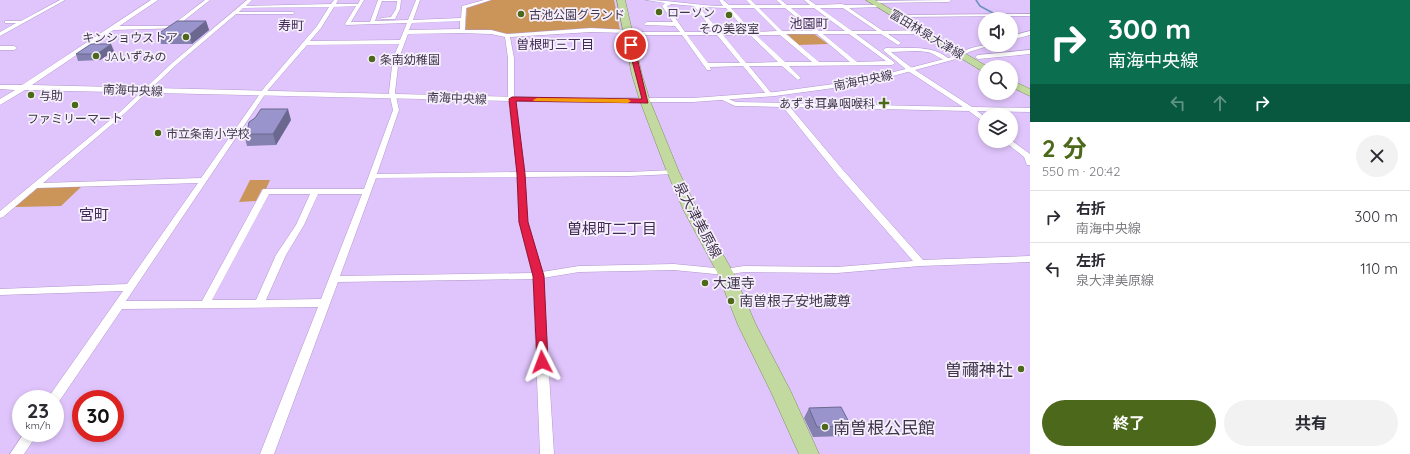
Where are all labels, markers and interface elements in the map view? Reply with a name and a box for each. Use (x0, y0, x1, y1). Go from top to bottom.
place label: ローソン (667, 5, 715, 20)
street label: 富田林泉大津線 (887, 6, 967, 62)
place label: 古池公園グランド (529, 7, 625, 22)
marker: ローソン (654, 7, 664, 17)
marker: 古池公園グランド (516, 9, 526, 19)
marker: その美容室 (724, 10, 734, 20)
text: 300 m (1108, 11, 1191, 46)
map controls (978, 12, 1018, 148)
button: sound (978, 12, 1018, 52)
district label: 池園町 (789, 15, 829, 31)
icon: right (1042, 16, 1094, 68)
district label: 寿町 (278, 17, 304, 33)
place label: その美容室 (699, 21, 759, 36)
pin (614, 28, 648, 62)
place label: キンショウストア (82, 30, 178, 45)
marker: キンショウストア (181, 32, 191, 42)
icon: arrive (620, 34, 642, 56)
district label: 曽根町三丁目 (516, 36, 594, 52)
place label: JAいずみの (104, 49, 166, 64)
text: 南海中央線 (1108, 49, 1198, 72)
marker: JAいずみの (91, 51, 101, 61)
place label: 条南幼稚園 (380, 52, 440, 67)
marker: 条南幼稚園 (367, 54, 377, 64)
button: search (978, 60, 1018, 100)
street label: 南海中央線 (832, 67, 894, 93)
street label: 南海中央線 (103, 81, 163, 99)
place label: 与助 (39, 88, 63, 103)
street label: 南海中央線 (427, 89, 487, 107)
marker: 与助 (26, 90, 36, 100)
icon: left (1167, 92, 1189, 114)
icon: ahead (1209, 92, 1231, 114)
icon: right (1251, 92, 1273, 114)
place label: あずま耳鼻咽喉科 (779, 96, 875, 111)
marker: あずま耳鼻咽喉科 (878, 97, 890, 109)
marker: ファミリーマート (70, 100, 80, 110)
button: layers (978, 108, 1018, 148)
place label: ファミリーマート (27, 111, 123, 126)
place label: 市立条南小学校 (166, 126, 250, 141)
marker: 市立条南小学校 (153, 128, 163, 138)
text: 2 分 (1042, 133, 1086, 163)
button: close (1356, 135, 1398, 177)
text: 550 m · 20:42 (1042, 163, 1120, 179)
street label: 泉大津美原線 (670, 179, 726, 261)
text: 右折 (1076, 199, 1106, 218)
district label: 宮町 (79, 205, 109, 224)
icon: right (1042, 206, 1064, 228)
text: 300 m (1355, 207, 1398, 226)
district label: 曽根町二丁目 (567, 219, 657, 238)
text: 南海中央線 (1076, 220, 1141, 236)
text: 左折 (1076, 251, 1106, 270)
icon: left (1042, 258, 1064, 280)
text: 110 m (1360, 259, 1398, 278)
text: 泉大津美原線 (1076, 272, 1154, 288)
place label: 大運寺 (713, 274, 755, 292)
marker: 大運寺 (700, 278, 710, 288)
place label: 南曽根子安地蔵尊 (739, 292, 851, 310)
marker: 南曽根子安地蔵尊 (726, 296, 736, 306)
position arrow (521, 341, 563, 383)
place label: 曽禰神社 (945, 359, 1013, 380)
marker: 曽禰神社 (1016, 364, 1026, 374)
speed limit sign: 30 (72, 390, 124, 442)
text: 23 (27, 398, 49, 423)
button: 終了 (1042, 400, 1216, 446)
button: 共有 (1224, 400, 1398, 446)
place label: 南曽根公民館 (833, 417, 935, 438)
text: km/h (25, 419, 51, 432)
marker: 南曽根公民館 (820, 422, 830, 432)

